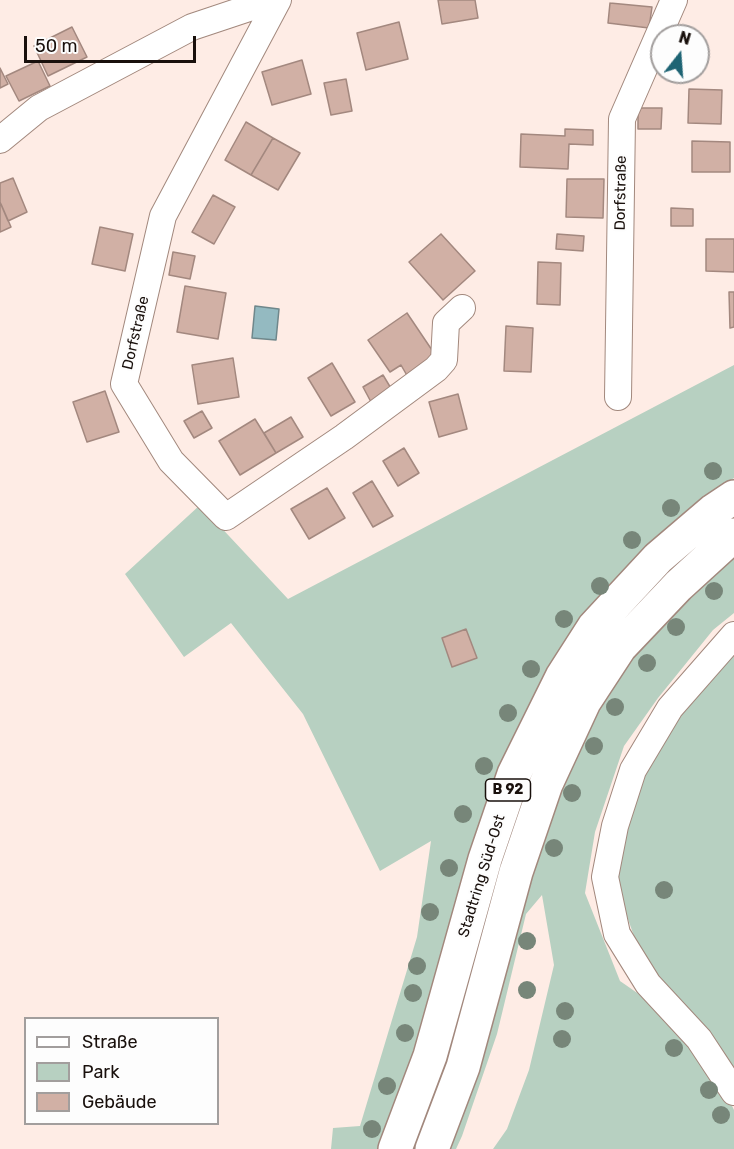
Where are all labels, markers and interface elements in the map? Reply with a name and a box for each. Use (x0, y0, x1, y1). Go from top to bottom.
scale bar (27, 24, 200, 62)
north arrow (650, 24, 710, 84)
text: N (677, 27, 693, 49)
text: 50 m (35, 35, 78, 57)
street label: Dorfstraße (611, 155, 631, 231)
street label: Dorfstraße (119, 294, 153, 372)
road number: B 92 (486, 779, 530, 801)
street label: Stadtring Süd-Ost (455, 812, 509, 940)
legend (24, 1017, 219, 1125)
text: Straße (82, 1031, 138, 1053)
text: Park (82, 1061, 119, 1083)
text: Gebäude (82, 1091, 157, 1113)

